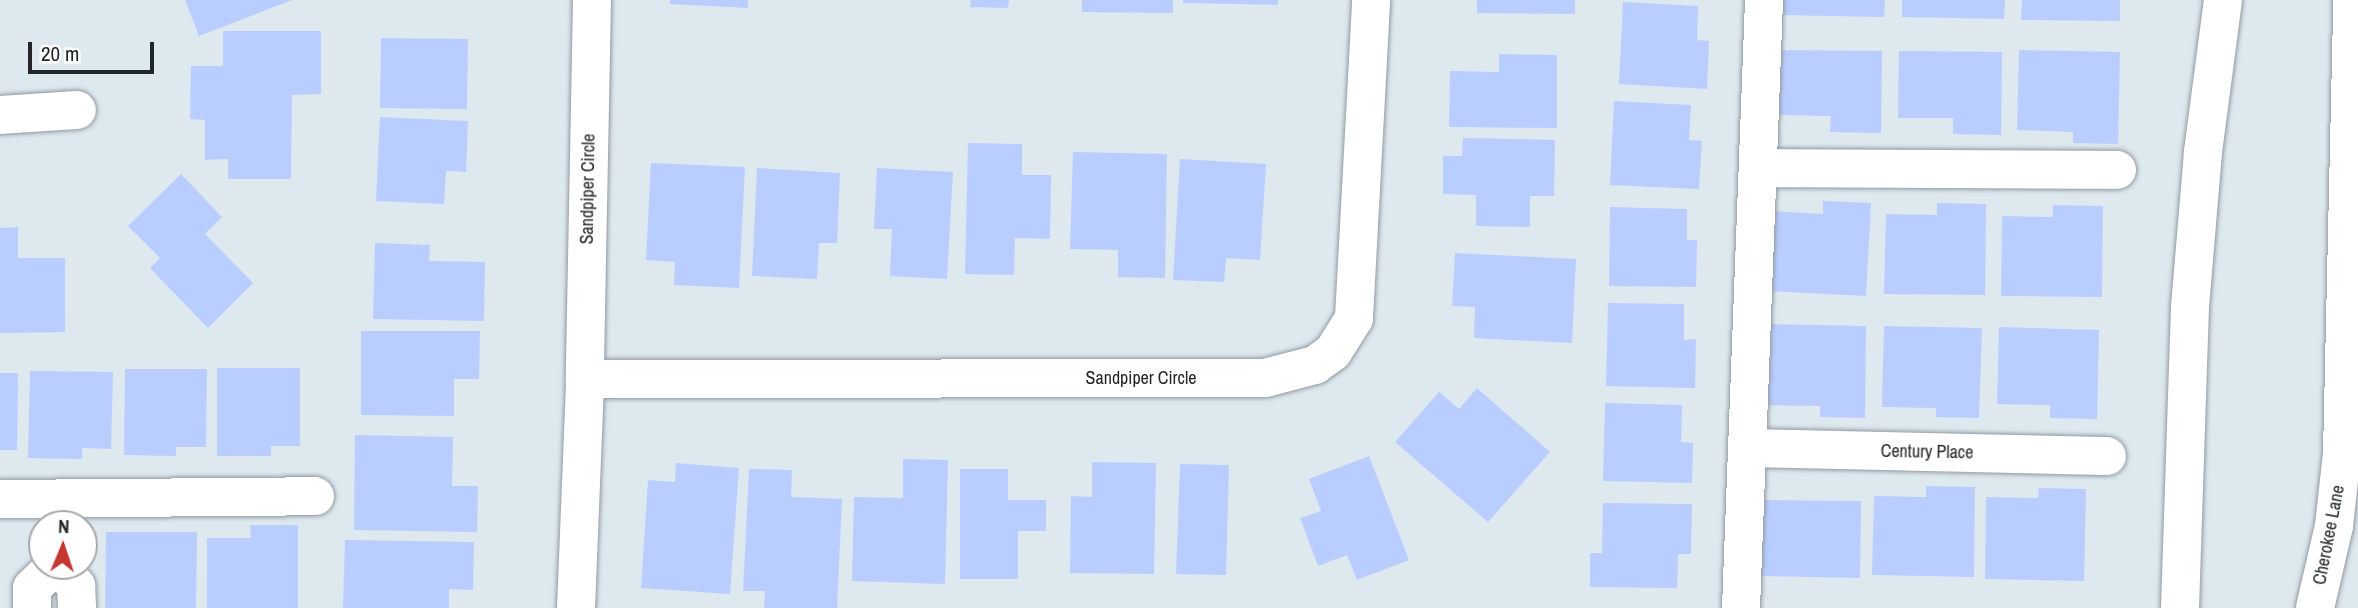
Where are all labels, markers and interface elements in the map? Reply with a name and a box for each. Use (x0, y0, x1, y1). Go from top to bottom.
scale bar (32, 28, 158, 72)
text: 20 m (41, 39, 79, 68)
street label: Sandpiper Circle (576, 133, 600, 245)
street label: Sandpiper Circle (1086, 367, 1196, 389)
street label: Century Place (1880, 440, 1974, 464)
street label: Cherokee Lane (2309, 483, 2349, 587)
north arrow (28, 510, 98, 580)
text: N (58, 513, 70, 539)

